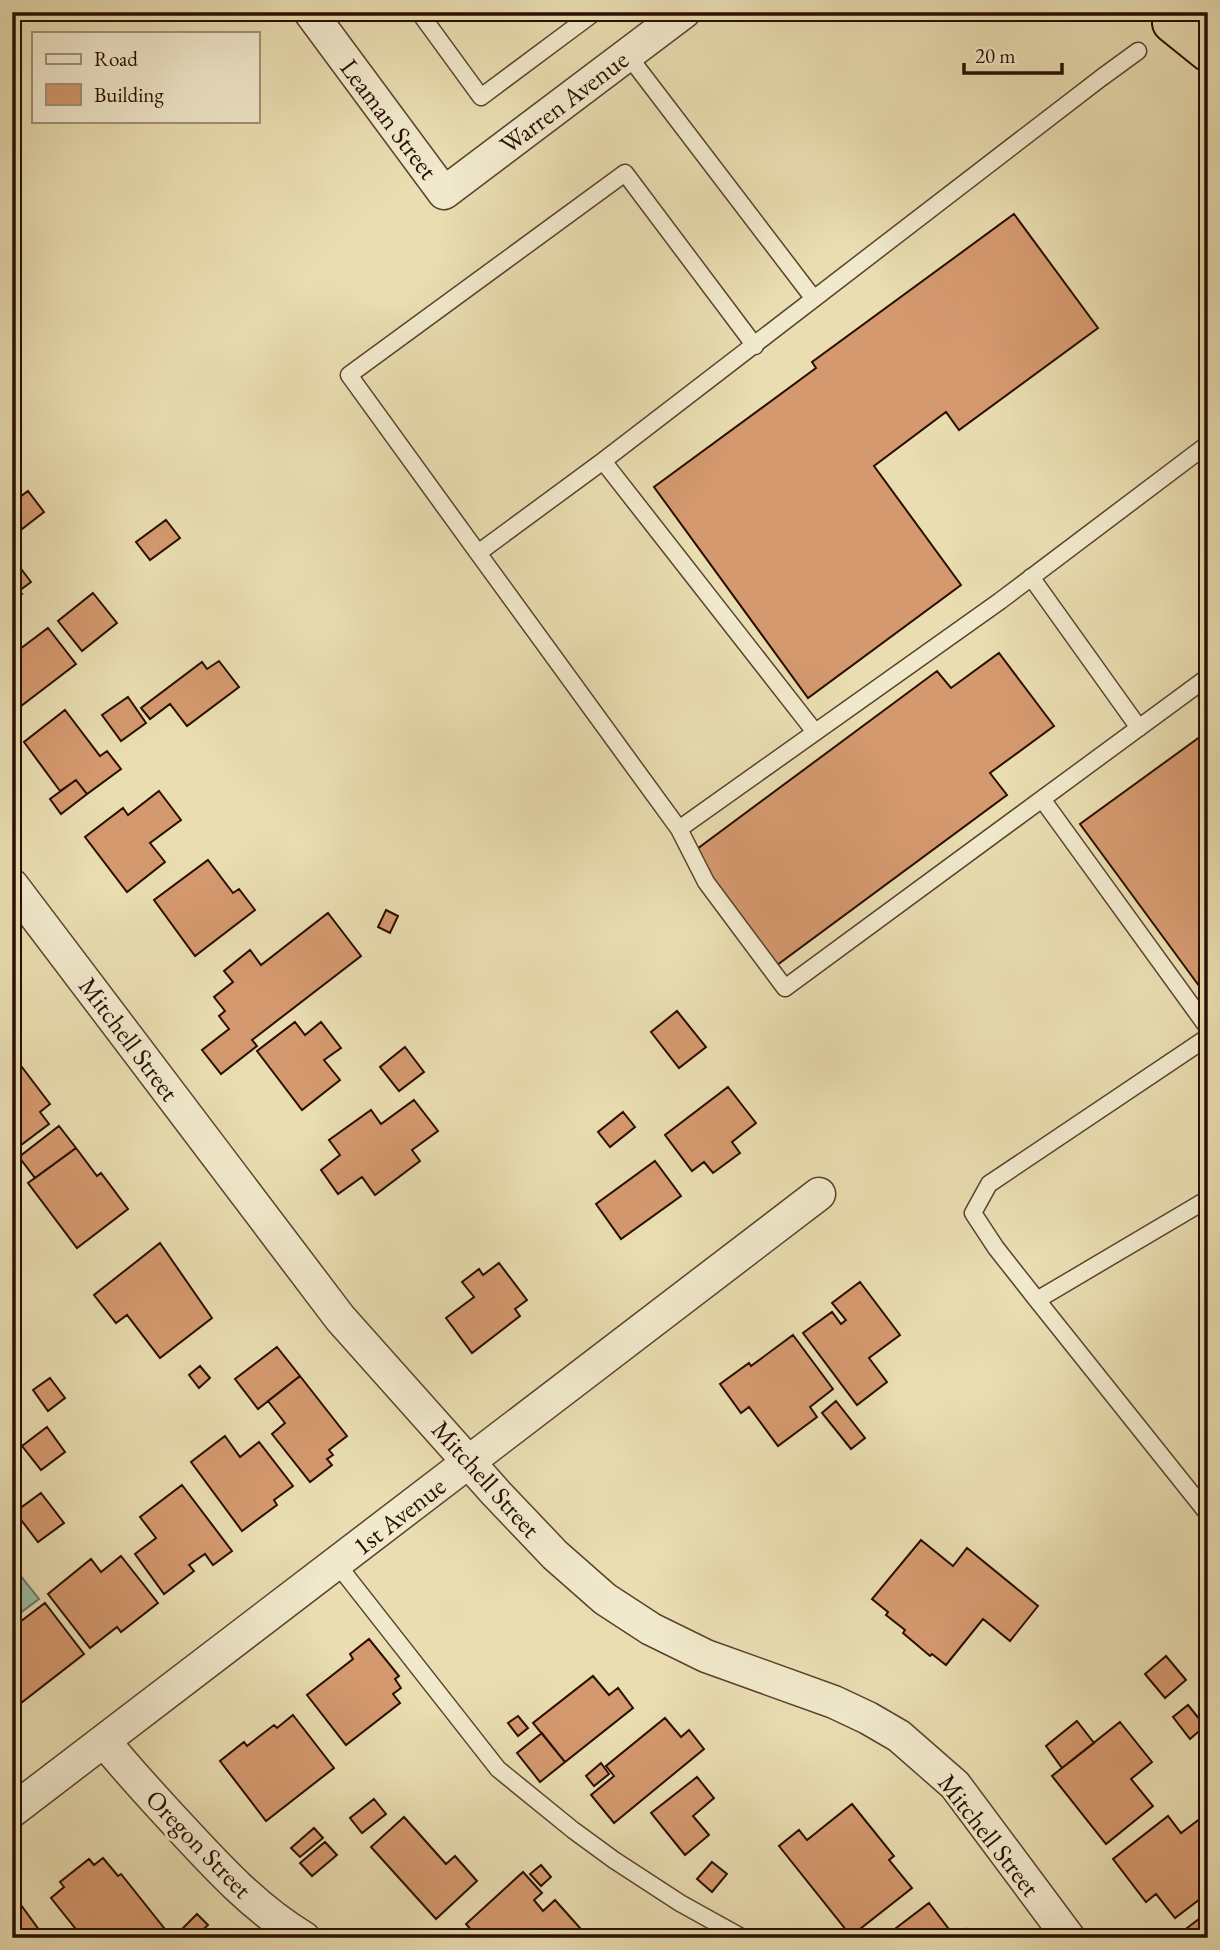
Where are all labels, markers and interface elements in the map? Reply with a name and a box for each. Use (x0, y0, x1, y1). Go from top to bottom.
legend (32, 32, 259, 122)
scale bar (964, 32, 1062, 76)
street label: Warren Avenue (493, 42, 635, 162)
text: 20 m (975, 42, 1016, 69)
text: Road (94, 45, 138, 72)
street label: Leaman Street (333, 52, 445, 186)
text: Building (94, 81, 164, 108)
street label: Mitchell Street (71, 970, 187, 1108)
street label: Mitchell Street (424, 1413, 548, 1545)
street label: 1st Avenue (346, 1469, 452, 1563)
street label: Mitchell Street (930, 1767, 1048, 1903)
street label: Oregon Street (139, 1782, 259, 1906)

